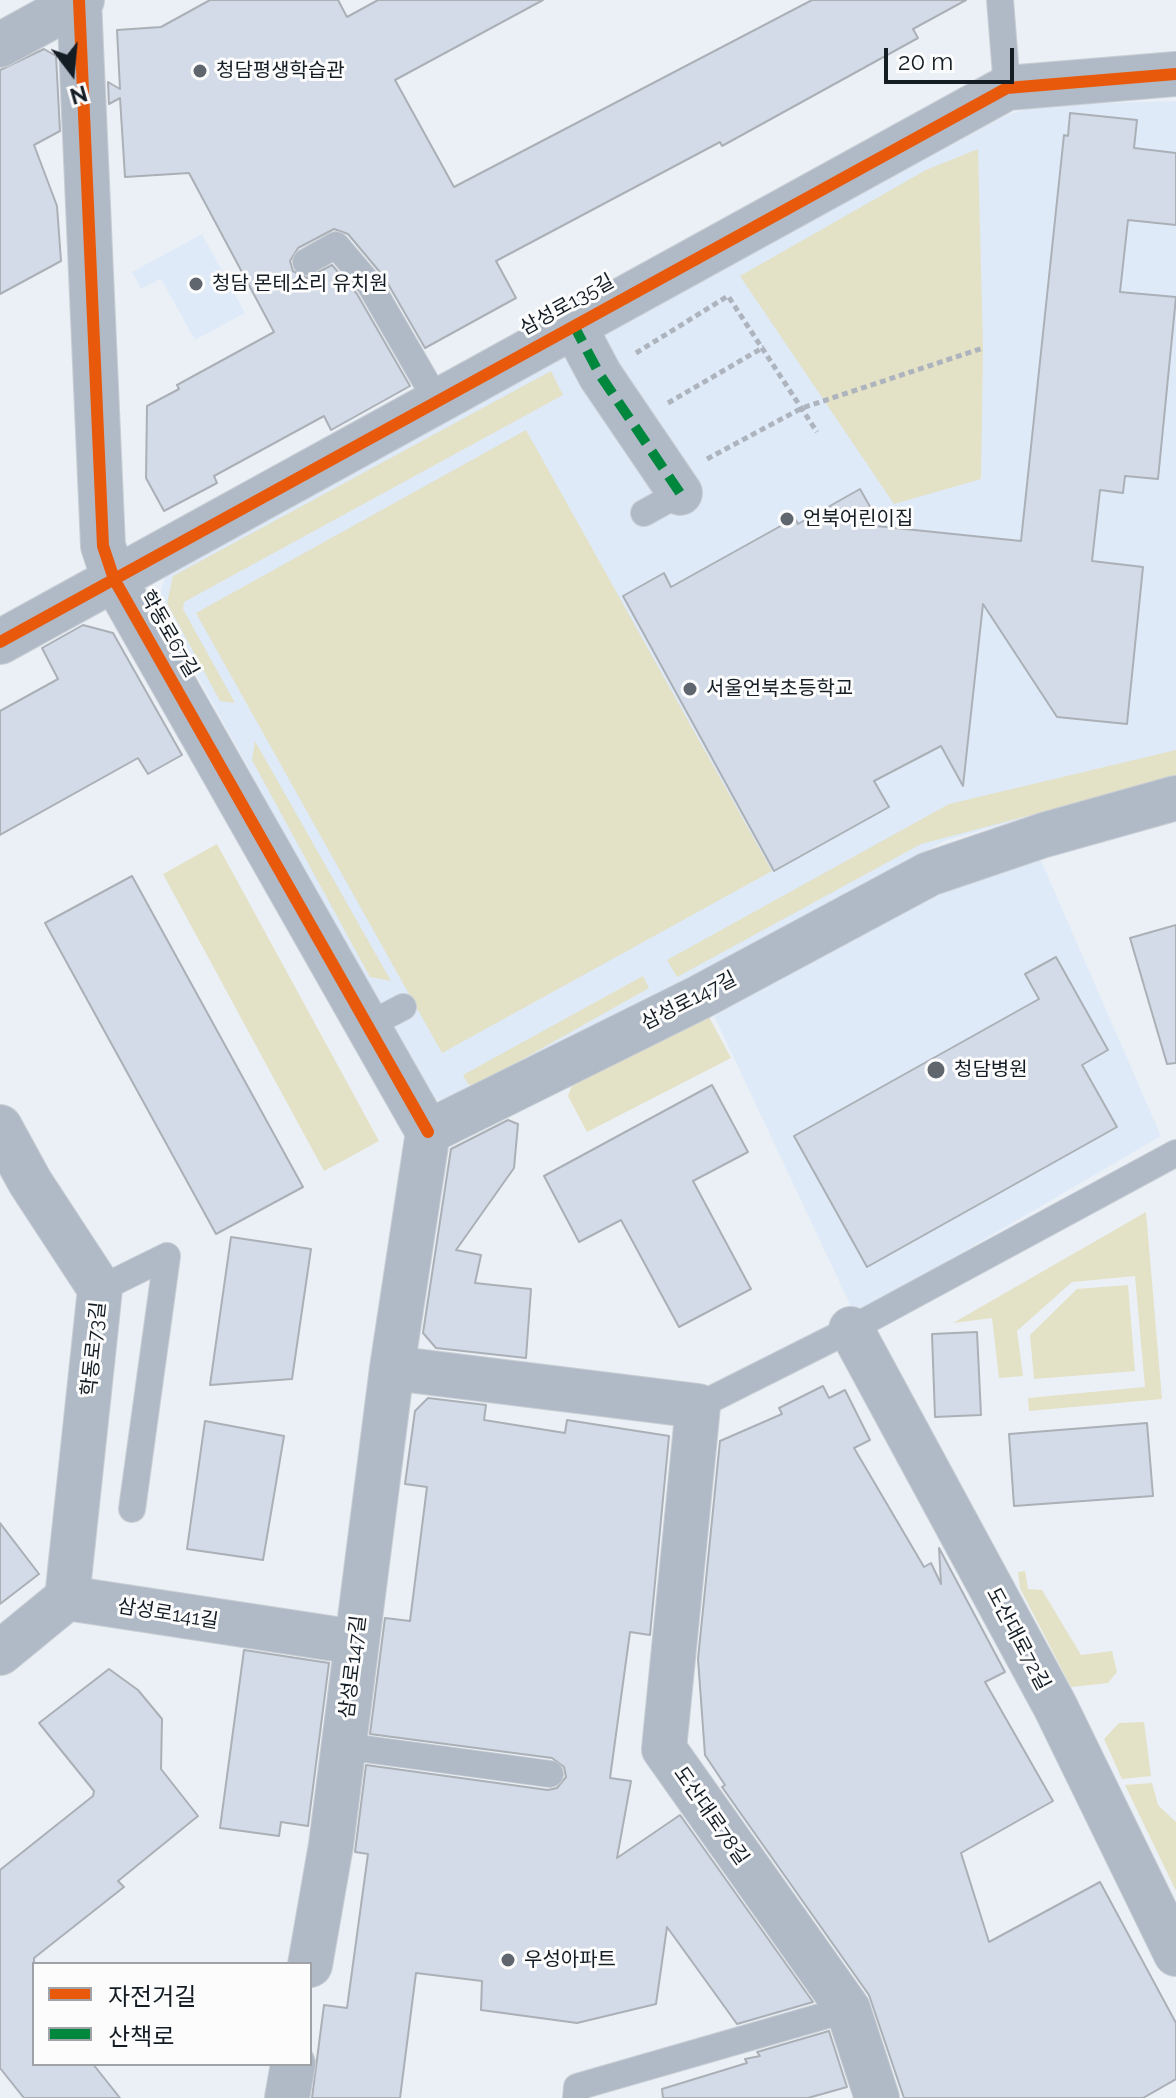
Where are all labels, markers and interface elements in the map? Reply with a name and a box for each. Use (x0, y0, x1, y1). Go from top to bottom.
north arrow (32, 32, 112, 112)
scale bar (888, 32, 1018, 82)
text: 20 m (898, 47, 953, 76)
place label: 청담평생학습관 (216, 59, 345, 83)
marker: 청담평생학습관 (191, 62, 209, 80)
text: N (67, 80, 90, 110)
street label: 삼성로135길 (516, 269, 618, 341)
place label: 청담 몬테소리 유치원 (212, 272, 388, 296)
marker: 청담 몬테소리 유치원 (187, 275, 205, 293)
place label: 언북어린이집 (803, 507, 913, 531)
marker: 언북어린이집 (778, 510, 796, 528)
street label: 학동로67길 (135, 586, 203, 682)
place label: 서울언북초등학교 (706, 677, 853, 701)
marker: 서울언북초등학교 (681, 680, 699, 698)
street label: 삼성로147길 (637, 967, 741, 1035)
place label: 청담병원 (954, 1058, 1028, 1082)
marker: 청담병원 (925, 1059, 947, 1081)
street label: 학동로73길 (77, 1301, 111, 1397)
street label: 도산대로72길 (981, 1583, 1055, 1695)
street label: 삼성로141길 (116, 1594, 220, 1634)
street label: 삼성로147길 (335, 1614, 371, 1720)
street label: 도산대로78길 (668, 1762, 754, 1870)
place label: 우성아파트 (524, 1948, 616, 1972)
marker: 우성아파트 (499, 1951, 517, 1969)
legend (32, 1962, 312, 2066)
text: 자전거길 (108, 1982, 196, 2011)
text: 산책로 (108, 2022, 174, 2051)

